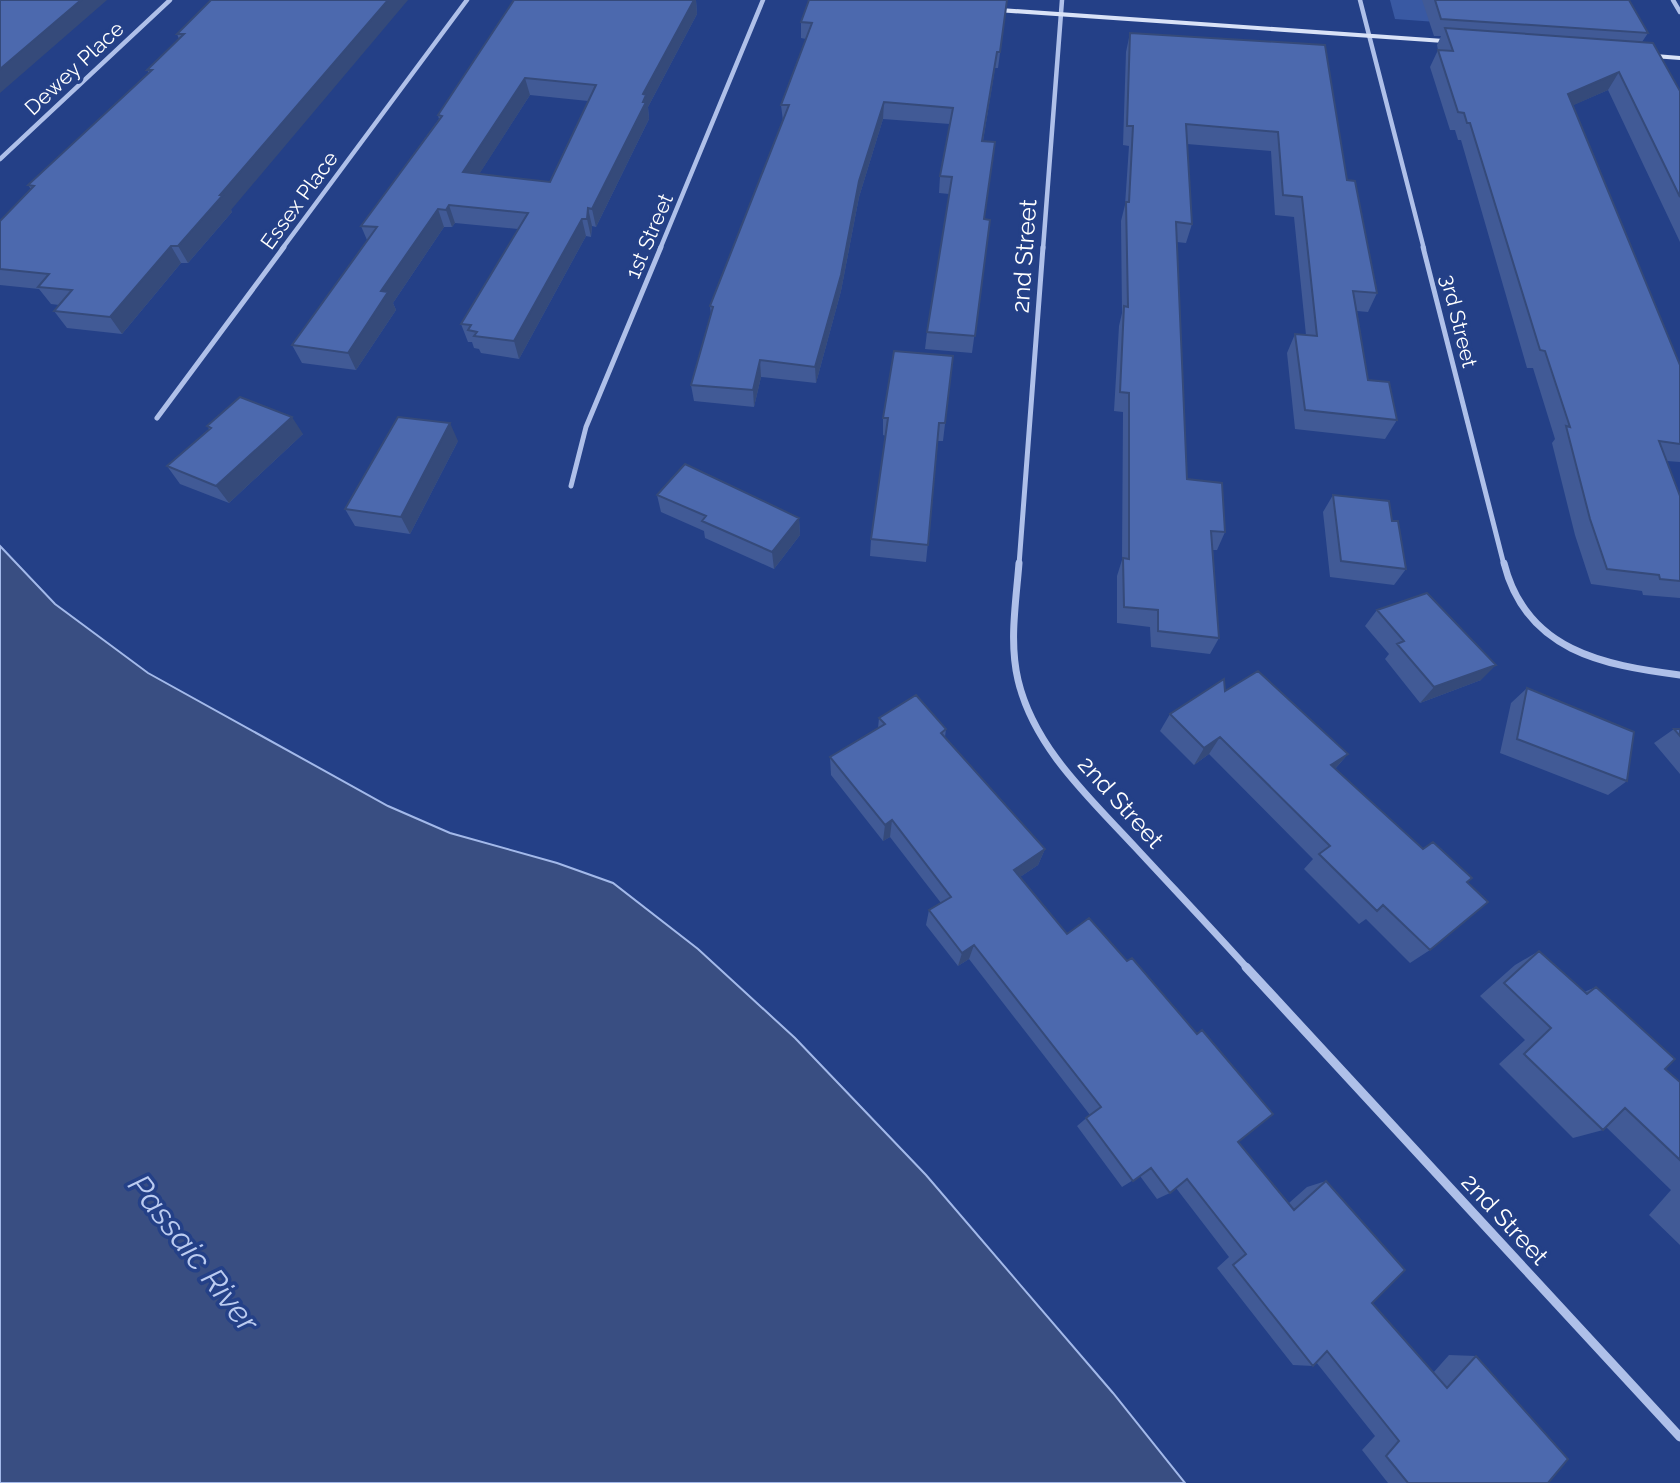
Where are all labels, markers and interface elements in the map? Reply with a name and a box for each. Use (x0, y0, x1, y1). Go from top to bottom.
street label: Dewey Place (19, 16, 129, 120)
street label: Essex Place (255, 146, 343, 254)
street label: 1st Street (620, 190, 678, 282)
street label: 2nd Street (1006, 198, 1042, 314)
street label: 3rd Street (1435, 272, 1483, 370)
street label: 2nd Street (1072, 750, 1170, 854)
water label: Passaic River (121, 1167, 267, 1340)
street label: 2nd Street (1455, 1167, 1555, 1271)

